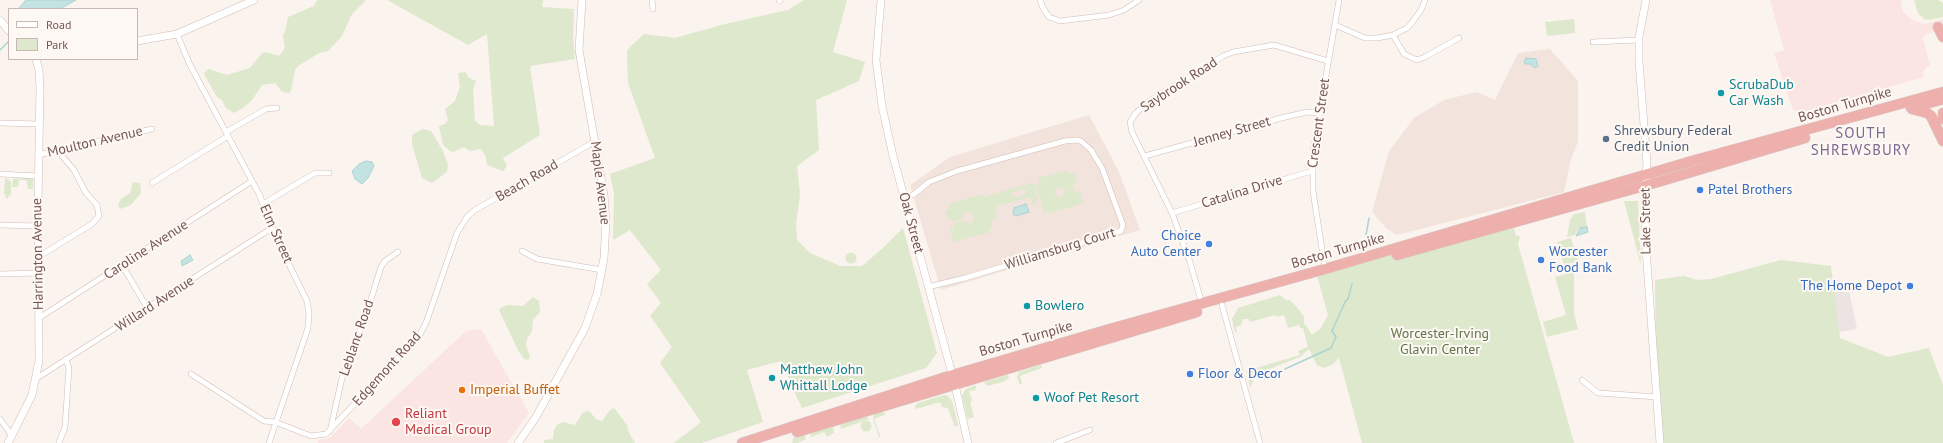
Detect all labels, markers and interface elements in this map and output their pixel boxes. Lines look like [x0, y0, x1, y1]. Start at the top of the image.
legend [8, 8, 138, 60]
text: Road [46, 17, 71, 32]
text: Park [46, 37, 68, 52]
street label: Saybrook Road [1137, 54, 1221, 116]
street label: Crescent Street [1304, 77, 1334, 169]
place label: ScrubaDub Car Wash [1729, 77, 1794, 110]
street label: Boston Turnpike [1796, 84, 1894, 126]
marker: ScrubaDub Car Wash [1716, 88, 1726, 98]
street label: Jenney Street [1192, 113, 1272, 151]
street label: Moulton Avenue [46, 123, 144, 161]
place label: Shrewsbury Federal Credit Union [1614, 123, 1732, 156]
district label: SOUTH SHREWSBURY [1811, 125, 1911, 160]
marker: Shrewsbury Federal Credit Union [1601, 134, 1611, 144]
street label: Maple Avenue [587, 140, 613, 226]
street label: Beach Road [493, 156, 561, 206]
street label: Catalina Drive [1199, 172, 1285, 212]
place label: Patel Brothers [1708, 182, 1792, 198]
marker: Patel Brothers [1695, 185, 1705, 195]
street label: Lake Street [1637, 187, 1655, 255]
street label: Oak Street [895, 191, 927, 255]
street label: Harrington Avenue [29, 198, 47, 310]
street label: Elm Street [256, 202, 296, 266]
street label: Caroline Avenue [101, 217, 191, 283]
street label: Williamsburg Court [1003, 224, 1117, 274]
place label: Choice Auto Center [1131, 228, 1201, 260]
street label: Boston Turnpike [1289, 230, 1387, 272]
marker: Choice Auto Center [1204, 239, 1214, 249]
place label: Worcester Food Bank [1549, 244, 1612, 276]
marker: Worcester Food Bank [1536, 255, 1546, 265]
street label: Willard Avenue [113, 272, 197, 336]
place label: The Home Depot [1801, 278, 1902, 294]
marker: The Home Depot [1905, 281, 1915, 291]
street label: Leblanc Road [336, 298, 378, 378]
place label: Bowlero [1035, 298, 1084, 314]
marker: Bowlero [1022, 301, 1032, 311]
street label: Boston Turnpike [977, 318, 1075, 360]
park label: Worcester-Irving Glavin Center [1391, 326, 1489, 358]
street label: Edgemont Road [349, 328, 425, 410]
place label: Matthew John Whittall Lodge [780, 362, 867, 394]
place label: Floor & Decor [1198, 366, 1282, 382]
marker: Floor & Decor [1185, 369, 1195, 379]
marker: Matthew John Whittall Lodge [767, 373, 777, 383]
place label: Imperial Buffet [470, 382, 560, 398]
marker: Imperial Buffet [457, 385, 467, 395]
place label: Woof Pet Resort [1044, 390, 1139, 406]
marker: Woof Pet Resort [1031, 393, 1041, 403]
place label: Reliant Medical Group [405, 406, 492, 438]
marker: Reliant Medical Group [390, 416, 402, 428]

